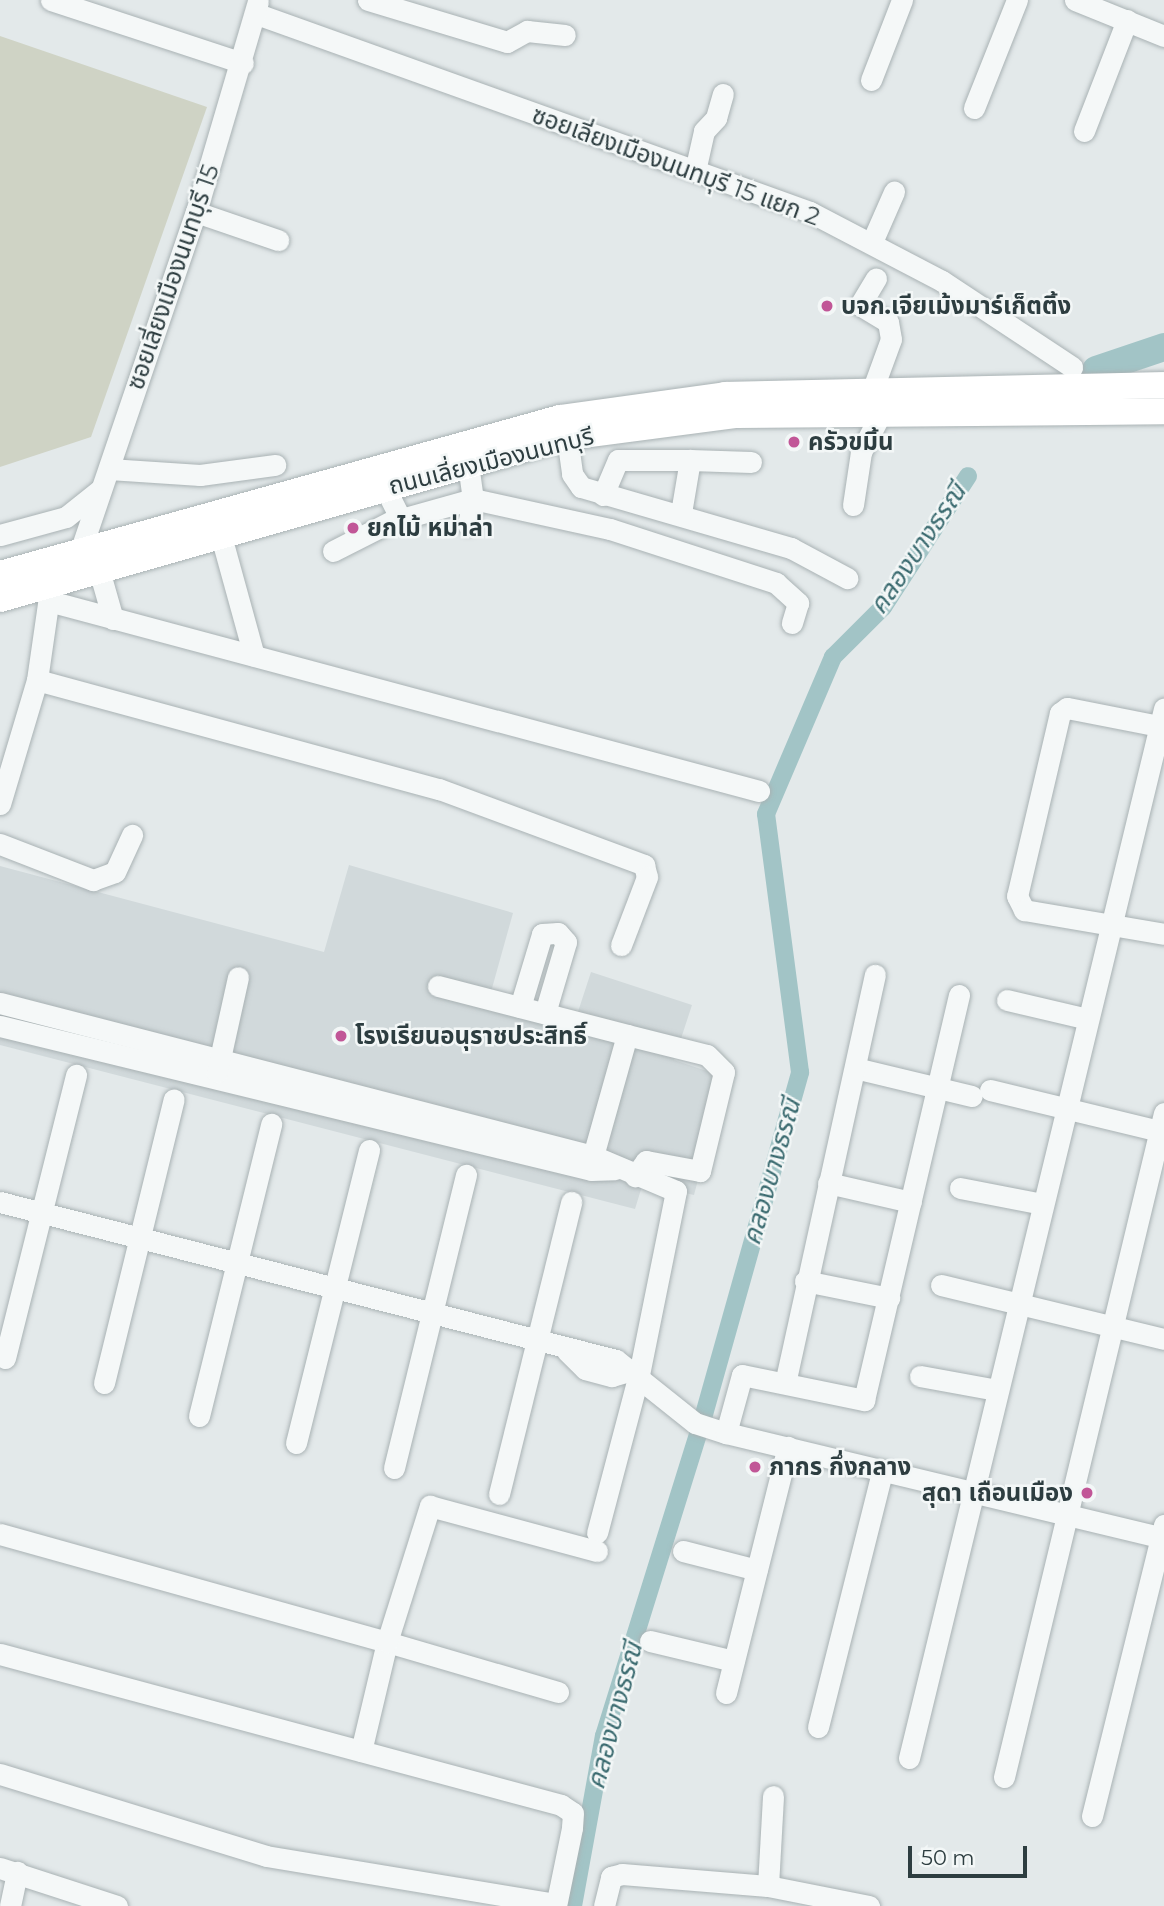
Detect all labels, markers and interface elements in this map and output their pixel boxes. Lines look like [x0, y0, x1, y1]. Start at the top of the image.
street label: ซอยเลี่ยงเมืองนนทบุรี 15 แยก 2 [528, 100, 824, 232]
street label: ซอยเลี่ยงเมืองนนทบุรี 15 [121, 161, 225, 393]
place label: บจก.เจียเม้งมาร์เก็ตติ้ง [841, 292, 1071, 320]
marker: บจก.เจียเม้งมาร์เก็ตติ้ง [819, 298, 835, 314]
street label: ถนนเลี่ยงเมืองนนทบุรี [385, 422, 597, 500]
place label: ครัวขมิ้น [808, 428, 893, 456]
marker: ครัวขมิ้น [786, 434, 802, 450]
water label: คลองบางธรณี [863, 478, 973, 620]
place label: ยกไม้ หม่าล่า [367, 514, 493, 542]
marker: ยกไม้ หม่าล่า [345, 520, 361, 536]
place label: โรงเรียนอนุราชประสิทธิ์ [355, 1022, 587, 1050]
marker: โรงเรียนอนุราชประสิทธิ์ [333, 1028, 349, 1044]
water label: คลองบางธรณี [736, 1095, 808, 1249]
place label: ภากร กึ่งกลาง [769, 1453, 911, 1481]
marker: ภากร กึ่งกลาง [747, 1459, 763, 1475]
place label: สุดา เถือนเมือง [922, 1479, 1073, 1507]
marker: สุดา เถือนเมือง [1079, 1485, 1095, 1501]
water label: คลองบางธรณี [580, 1639, 650, 1793]
scale bar [912, 1832, 1031, 1876]
text: 50 m [921, 1845, 975, 1870]

